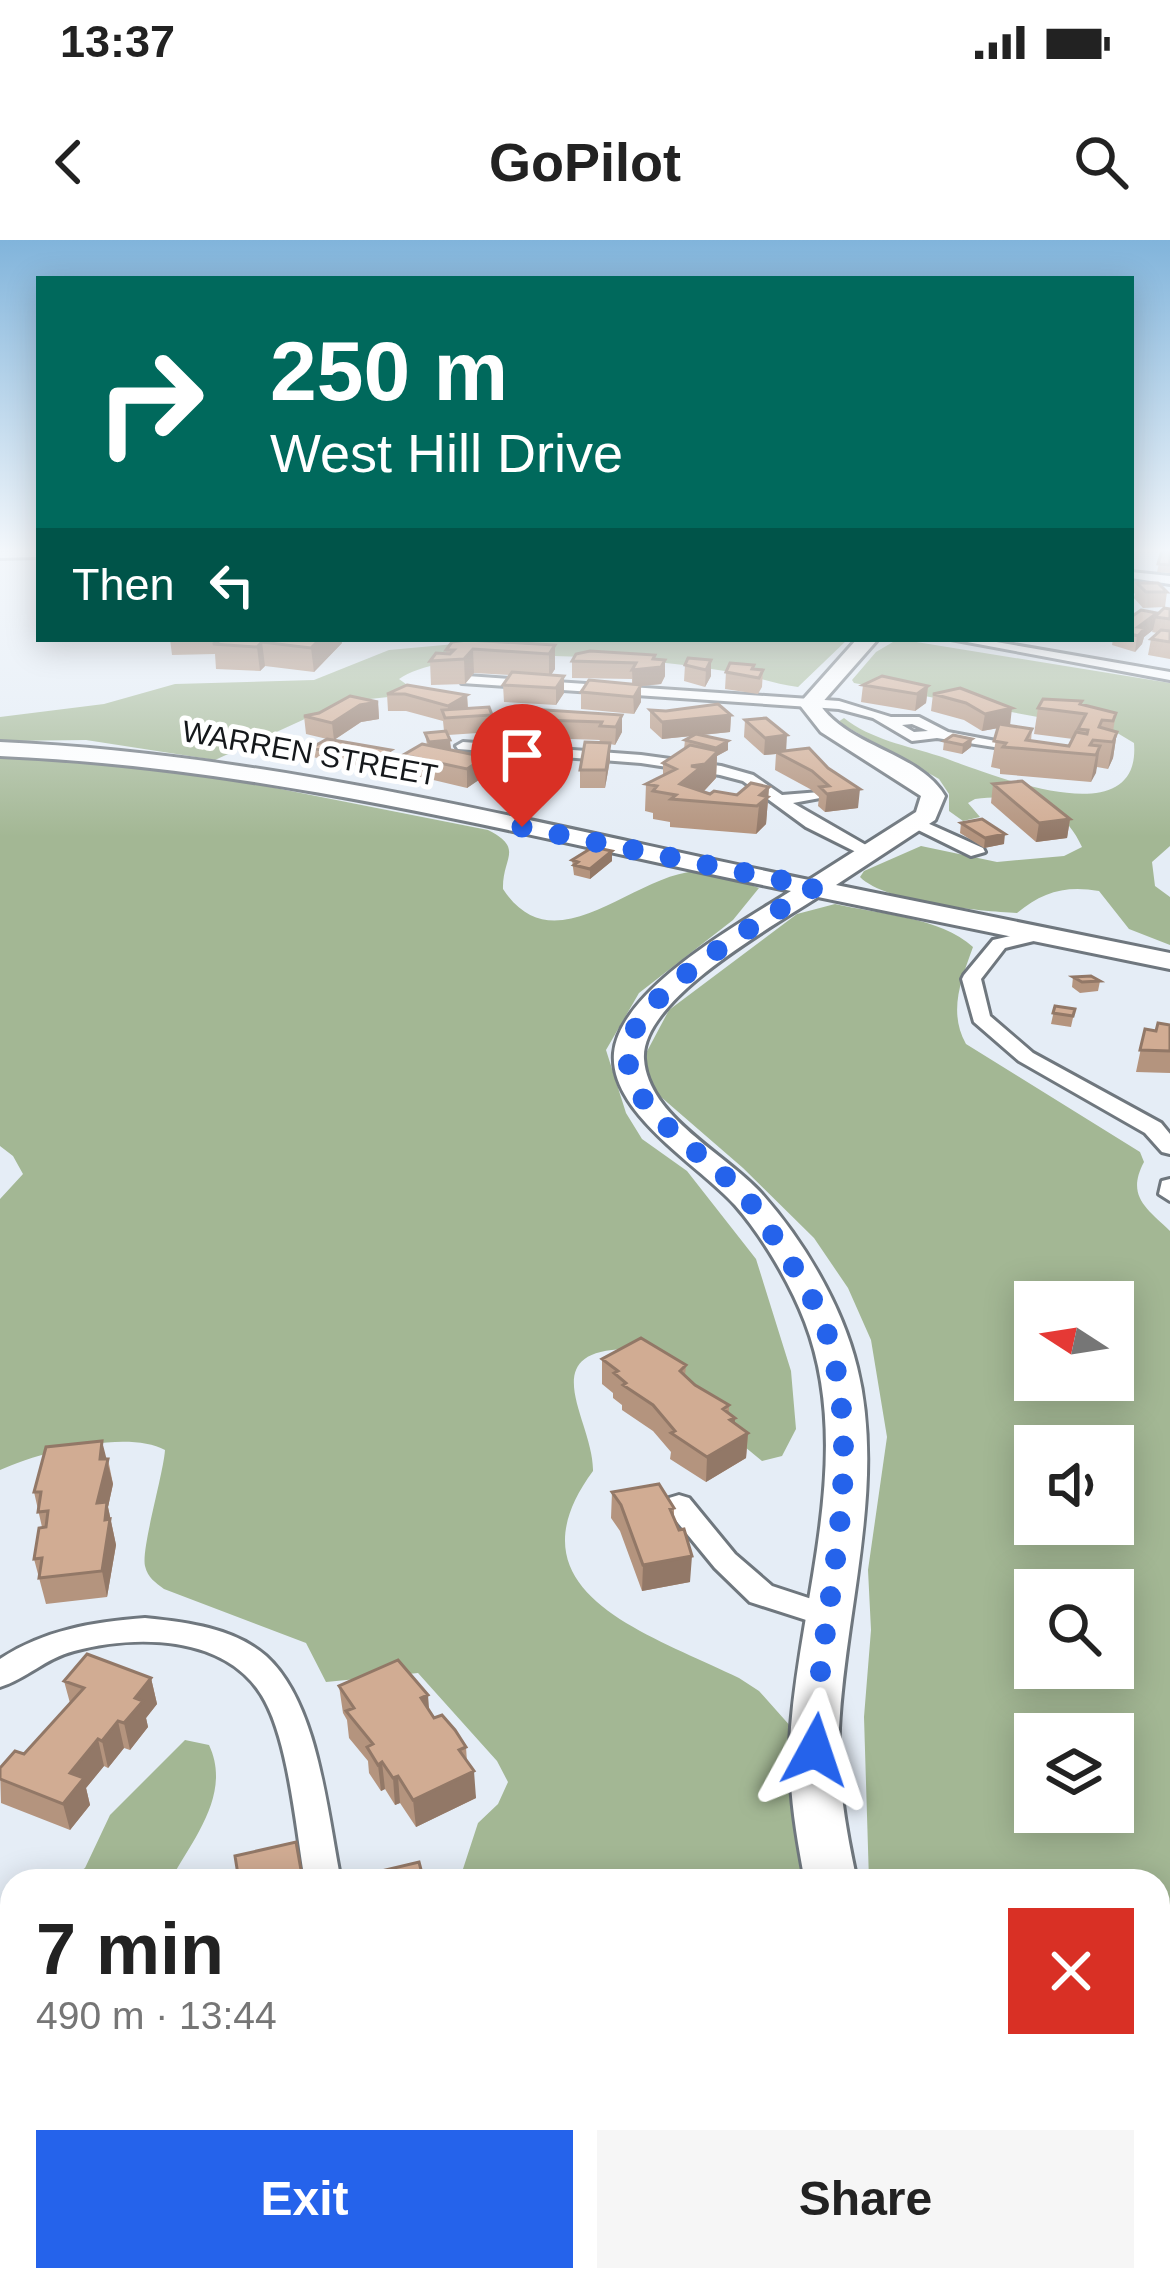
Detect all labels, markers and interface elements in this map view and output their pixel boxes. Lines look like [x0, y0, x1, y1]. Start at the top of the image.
text: 13:37 [60, 16, 175, 67]
icon: back [36, 129, 102, 195]
icon: search [1068, 129, 1134, 195]
text: GoPilot [489, 132, 681, 192]
icon: right [72, 324, 228, 480]
text: 250 m [270, 324, 508, 418]
text: West Hill Drive [270, 423, 623, 483]
icon: left [199, 552, 265, 618]
text: Then [72, 559, 175, 610]
pin [471, 704, 573, 827]
street label: WARREN STREET [180, 714, 440, 792]
icon: arrive [489, 722, 555, 788]
north arrow [1014, 1281, 1134, 1401]
map controls [1014, 1281, 1134, 1833]
button: sound [1014, 1425, 1134, 1545]
button: search [1014, 1569, 1134, 1689]
position arrow [752, 1687, 878, 1813]
button: layers [1014, 1713, 1134, 1833]
button: close [1008, 1908, 1134, 2034]
text: 7 min [36, 1909, 224, 1989]
text: 490 m · 13:44 [36, 1994, 277, 2037]
button: Exit [36, 2130, 573, 2268]
button: Share [597, 2130, 1134, 2268]

